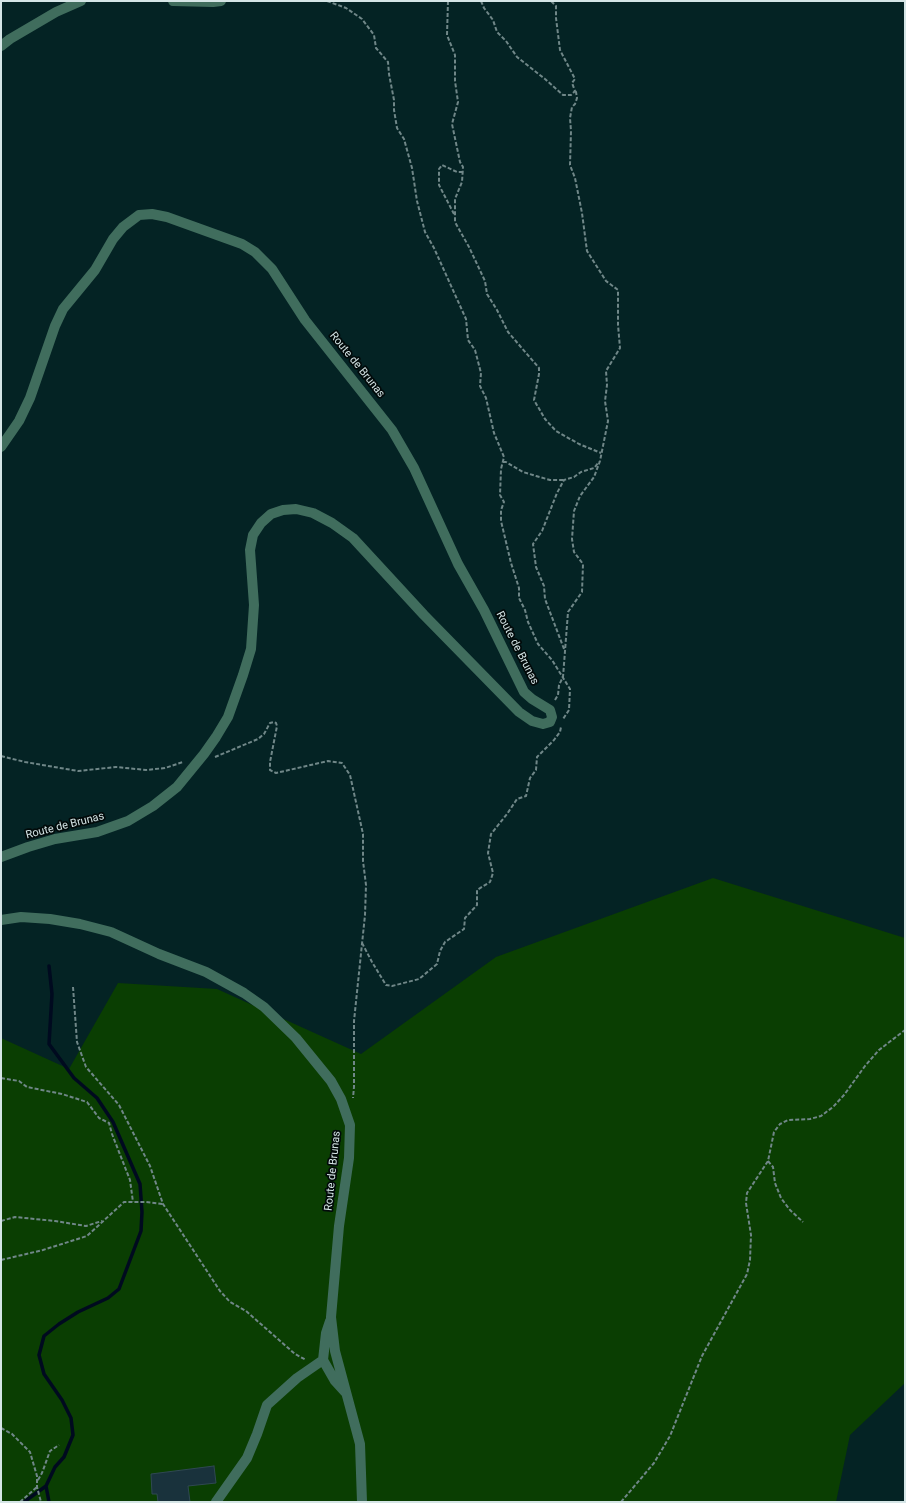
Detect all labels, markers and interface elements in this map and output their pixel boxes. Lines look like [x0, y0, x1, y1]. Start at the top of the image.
street label: Route de Brunas [327, 330, 387, 400]
street label: Route de Brunas [493, 609, 541, 687]
street label: Route de Brunas [24, 810, 106, 842]
street label: Route de Brunas [322, 1130, 344, 1212]

